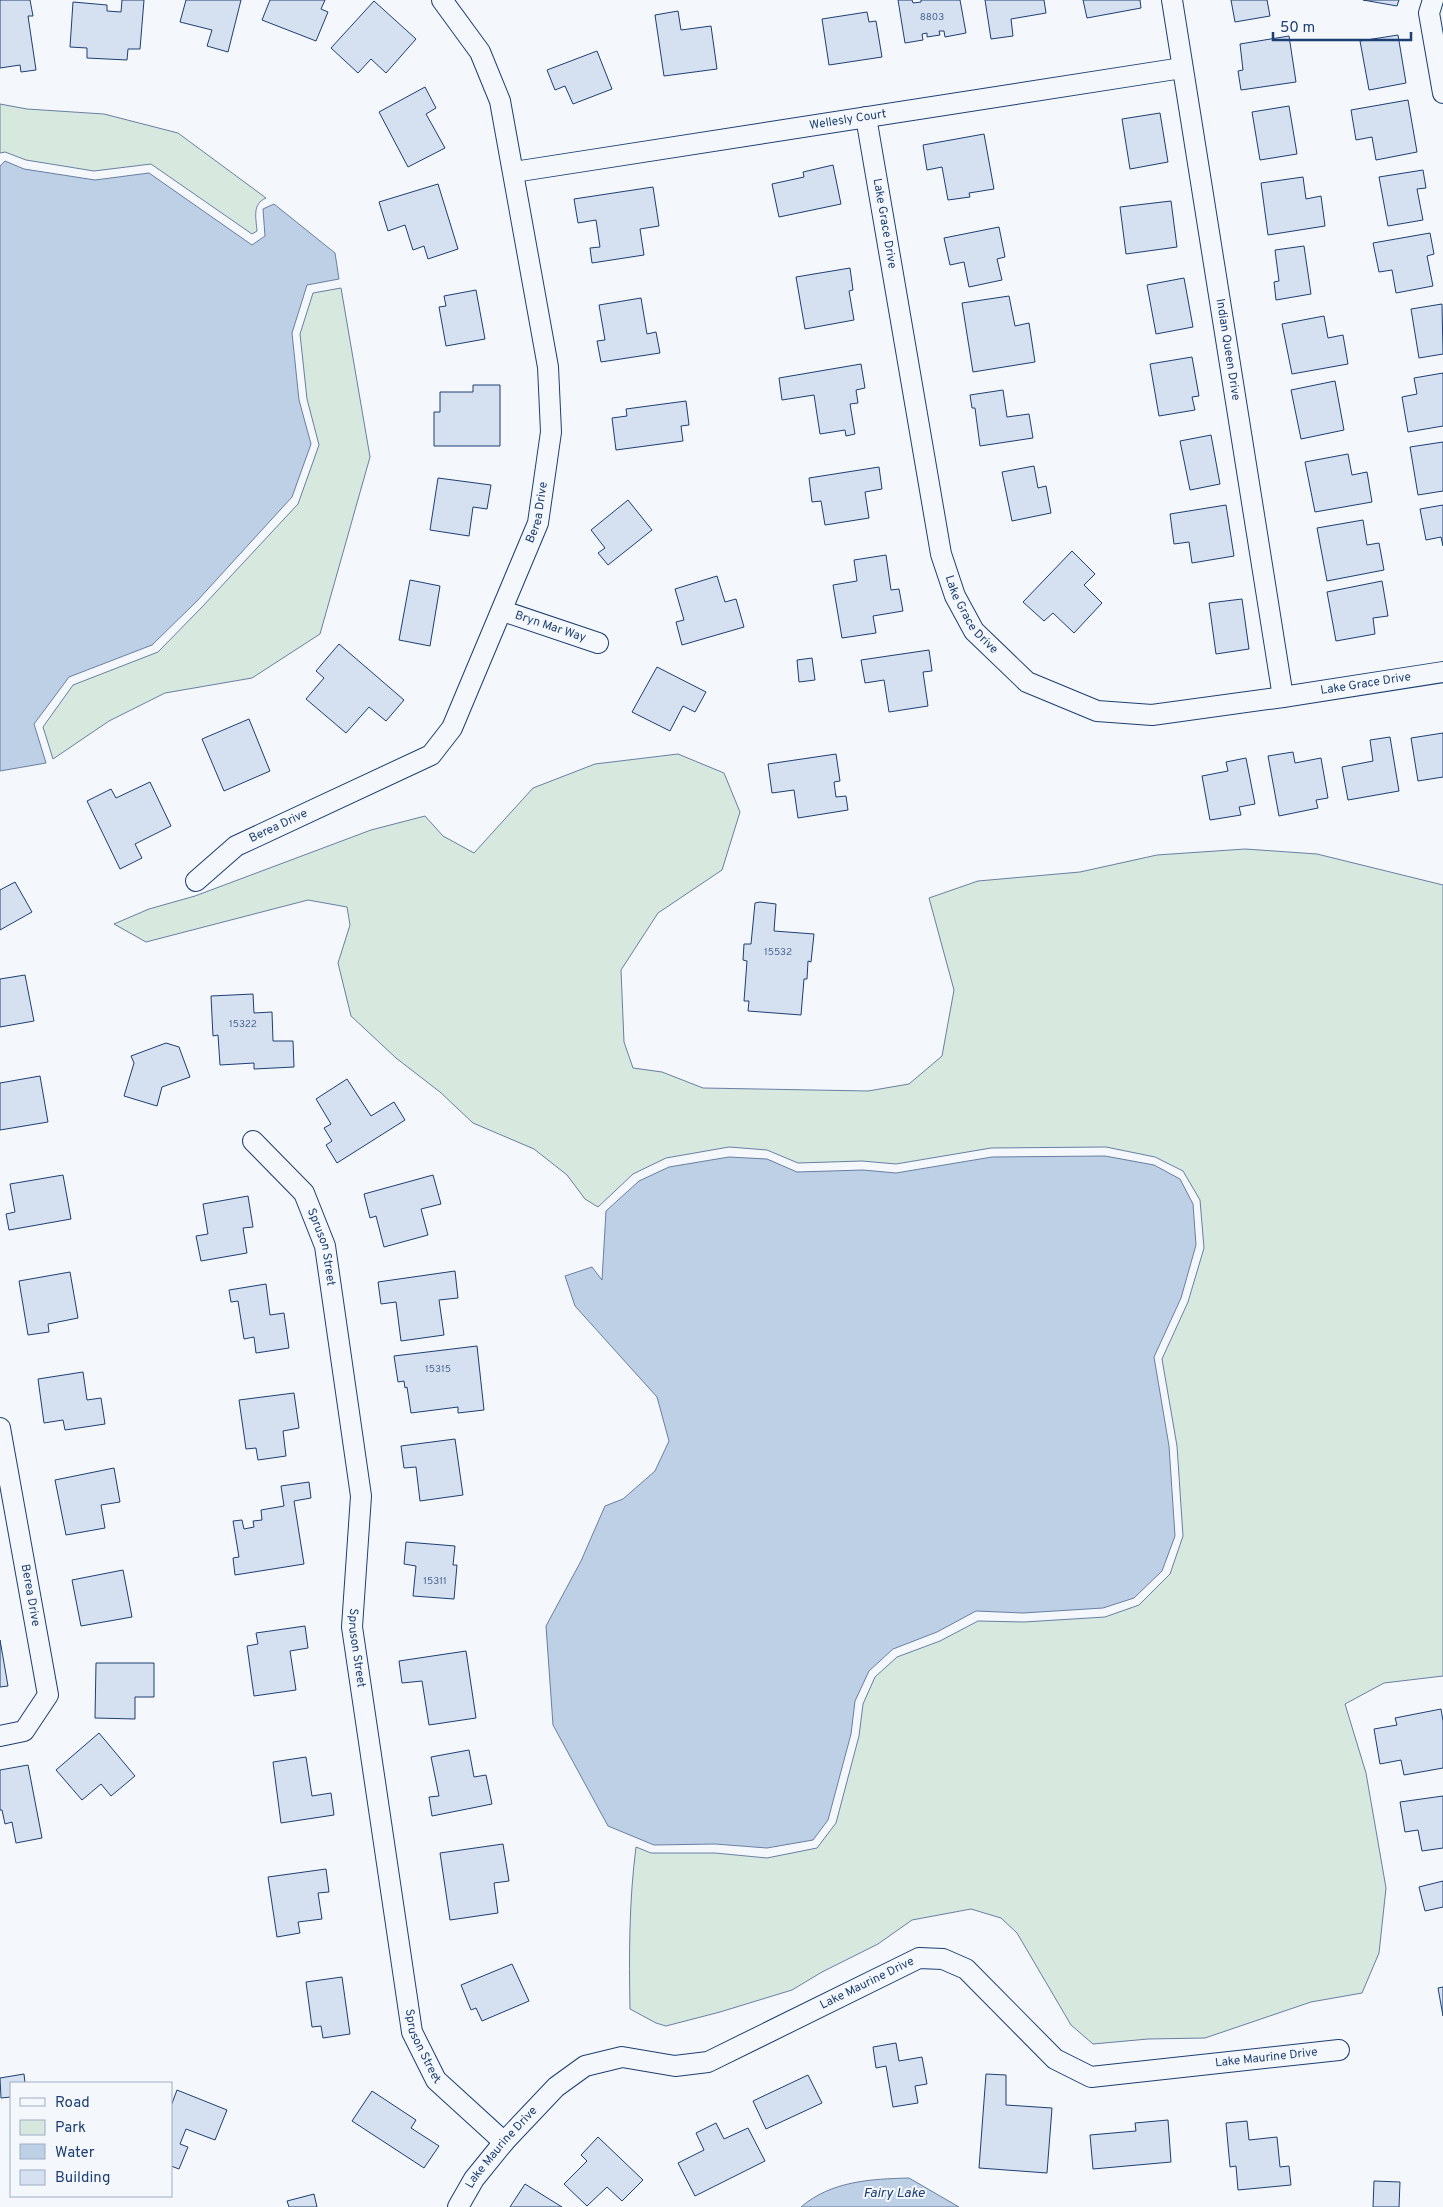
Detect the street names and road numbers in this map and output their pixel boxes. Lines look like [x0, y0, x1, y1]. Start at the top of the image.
street label: Wellesly Court [808, 106, 888, 134]
street label: Lake Grace Drive [869, 177, 900, 270]
street label: Indian Queen Drive [1212, 297, 1244, 402]
street label: Berea Drive [522, 481, 552, 546]
street label: Lake Grace Drive [941, 573, 1001, 658]
street label: Bryn Mar Way [513, 608, 588, 646]
street label: Lake Grace Drive [1319, 669, 1412, 699]
street label: Berea Drive [247, 806, 310, 847]
street label: Spruson Street [303, 1206, 339, 1287]
street label: Berea Drive [17, 1563, 44, 1628]
street label: Spruson Street [344, 1608, 369, 1689]
street label: Lake Maurine Drive [817, 1954, 917, 2013]
street label: Spruson Street [401, 2008, 444, 2088]
street label: Lake Maurine Drive [1214, 2044, 1318, 2071]
street label: Lake Maurine Drive [462, 2103, 541, 2192]

